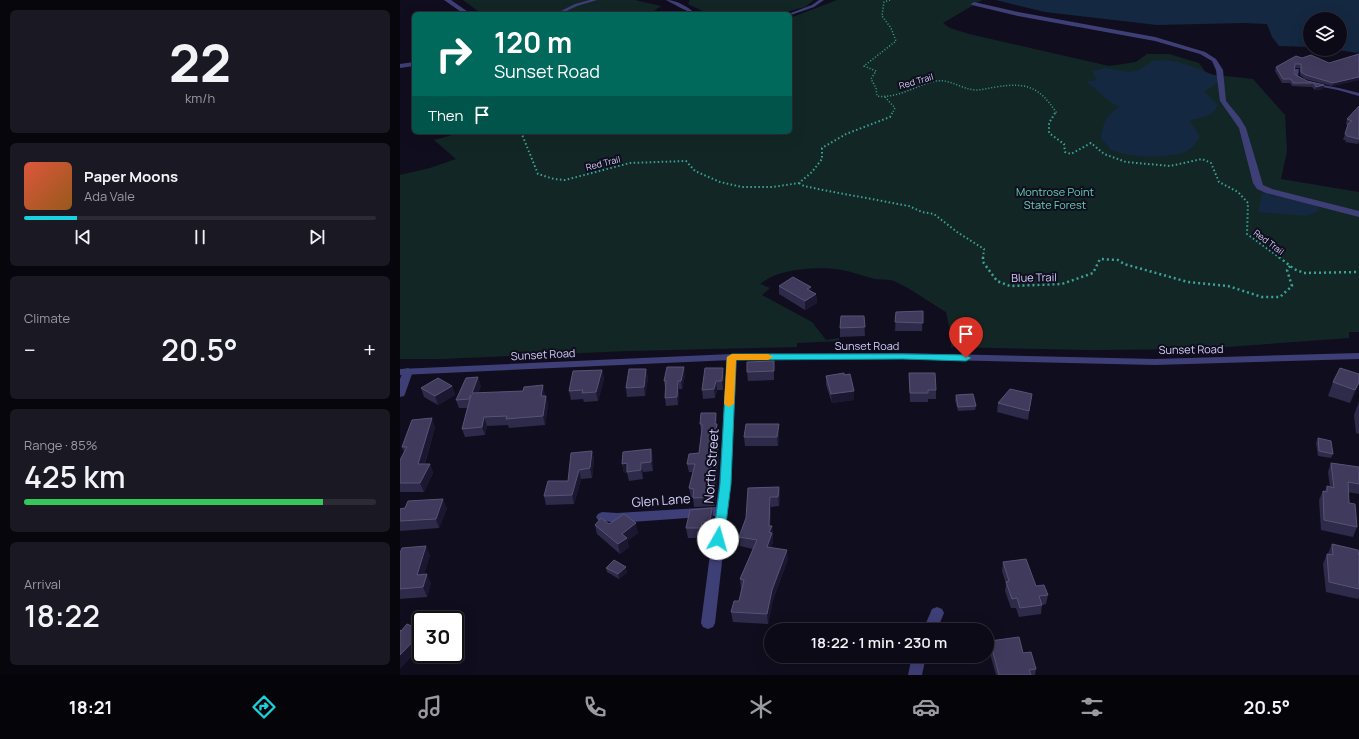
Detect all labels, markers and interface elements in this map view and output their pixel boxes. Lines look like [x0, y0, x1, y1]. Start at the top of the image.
map controls [1303, 12, 1347, 56]
button: layers [1303, 12, 1347, 56]
text: 120 m [494, 23, 572, 61]
text: 22 [169, 27, 231, 98]
icon: right [428, 28, 480, 80]
text: Sunset Road [494, 59, 600, 83]
street label: Red Trail [897, 70, 935, 92]
text: km/h [185, 89, 215, 107]
icon: arrive [471, 104, 493, 126]
text: Then [428, 105, 463, 126]
street label: Red Trail [584, 152, 622, 174]
text: Paper Moons [84, 166, 178, 187]
park label: Montrose Point State Forest [1016, 184, 1094, 212]
text: Ada Vale [84, 187, 135, 205]
icon: previous [72, 226, 94, 248]
icon: pause [189, 226, 211, 248]
icon: next [306, 226, 328, 248]
street label: Red Trail [1251, 226, 1287, 258]
street label: Blue Trail [1011, 269, 1057, 285]
text: Climate [24, 309, 70, 327]
pin [949, 317, 983, 358]
icon: arrive [955, 323, 977, 345]
text: 20.5° [161, 329, 238, 370]
text: − [24, 335, 36, 365]
text: + [363, 335, 376, 365]
street label: Sunset Road [835, 338, 899, 353]
street label: Sunset Road [1159, 341, 1223, 357]
street label: Sunset Road [510, 345, 576, 363]
street label: North Street [699, 428, 723, 504]
text: Range · 85% [24, 436, 97, 454]
text: 425 km [24, 456, 125, 497]
street label: Glen Lane [631, 489, 691, 511]
position arrow [697, 518, 739, 560]
text: Arrival [24, 575, 61, 593]
text: 18:22 [24, 595, 100, 636]
speed limit sign: 30 [412, 611, 464, 663]
text: 18:22 · 1 min · 230 m [811, 632, 947, 653]
icon: directions [250, 693, 278, 721]
icon: music [416, 693, 444, 721]
icon: phone [581, 693, 609, 721]
icon: climate [747, 693, 775, 721]
icon: car [912, 693, 940, 721]
icon: filters [1078, 693, 1106, 721]
text: 18:21 [69, 695, 112, 719]
text: 20.5° [1244, 695, 1290, 719]

